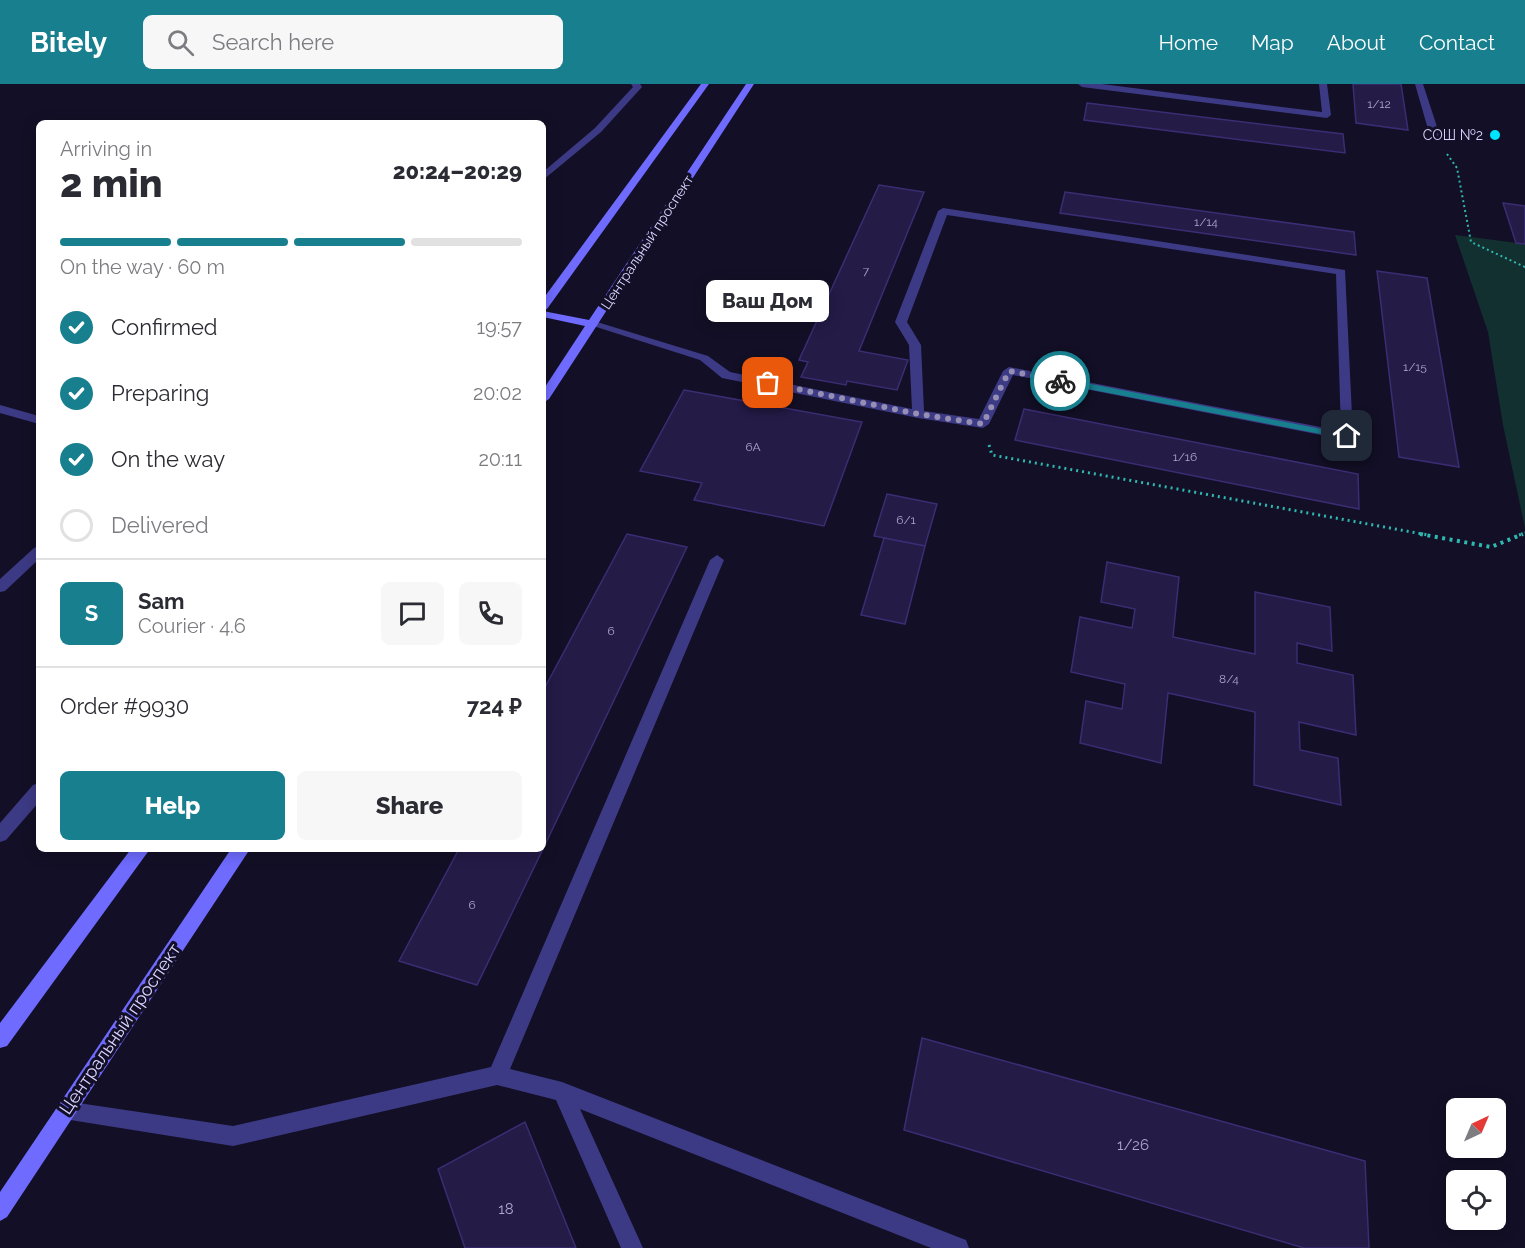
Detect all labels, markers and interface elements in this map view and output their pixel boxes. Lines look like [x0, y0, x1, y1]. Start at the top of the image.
search box [143, 15, 563, 69]
text: Bitely [30, 26, 107, 59]
icon: search [164, 26, 197, 59]
text: Search here [212, 29, 334, 55]
text: Home [1159, 30, 1218, 55]
text: Map [1251, 30, 1294, 55]
text: About [1327, 30, 1386, 55]
text: Contact [1419, 30, 1495, 55]
house number: 1/12 [1367, 97, 1391, 111]
place label: СОШ №2 [1423, 127, 1483, 143]
marker: СОШ №2 [1488, 128, 1502, 142]
text: Arriving in [60, 137, 152, 161]
text: 20:24–20:29 [393, 158, 522, 184]
text: 2 min [60, 160, 163, 206]
street label: Центральный проспект [598, 172, 697, 312]
house number: 1/14 [1194, 215, 1218, 229]
text: On the way · 60 m [60, 255, 225, 279]
house number: 7 [863, 264, 870, 278]
callout: Ваш Дом [706, 281, 830, 323]
text: Ваш Дом [722, 289, 813, 313]
icon: check [60, 311, 93, 344]
text: Confirmed [111, 314, 218, 340]
text: 19:57 [476, 315, 522, 339]
courier [1030, 351, 1090, 411]
pin [742, 357, 793, 408]
house number: 1/15 [1403, 360, 1427, 374]
icon: bike [1044, 365, 1077, 398]
icon: bag [751, 366, 784, 399]
icon: check [60, 377, 93, 410]
text: Preparing [111, 380, 209, 406]
text: 20:02 [473, 381, 522, 405]
pin [1321, 410, 1372, 461]
icon: home [1330, 419, 1363, 452]
house number: 6А [745, 440, 761, 454]
icon: check [60, 443, 93, 476]
text: On the way [111, 446, 225, 472]
text: 20:11 [478, 447, 522, 471]
house number: 1/16 [1173, 450, 1197, 464]
text: Delivered [111, 512, 209, 538]
house number: 6/1 [896, 513, 916, 527]
button: chat [381, 582, 444, 645]
button: phone [459, 582, 522, 645]
text: Sam [138, 588, 185, 614]
text: S [85, 600, 98, 626]
text: Courier · 4.6 [138, 614, 246, 638]
house number: 6 [607, 624, 615, 638]
house number: 8/4 [1219, 672, 1239, 686]
text: Order #9930 [60, 693, 189, 719]
text: 724 ₽ [467, 693, 522, 719]
button: Help [60, 771, 285, 840]
button: Share [297, 771, 522, 840]
house number: 6 [468, 898, 476, 912]
street label: Центральный проспект [55, 939, 185, 1118]
north arrow [1446, 1098, 1506, 1158]
map controls [1446, 1098, 1506, 1230]
house number: 1/26 [1117, 1136, 1149, 1154]
button: locate [1446, 1170, 1506, 1230]
house number: 18 [498, 1200, 514, 1218]

